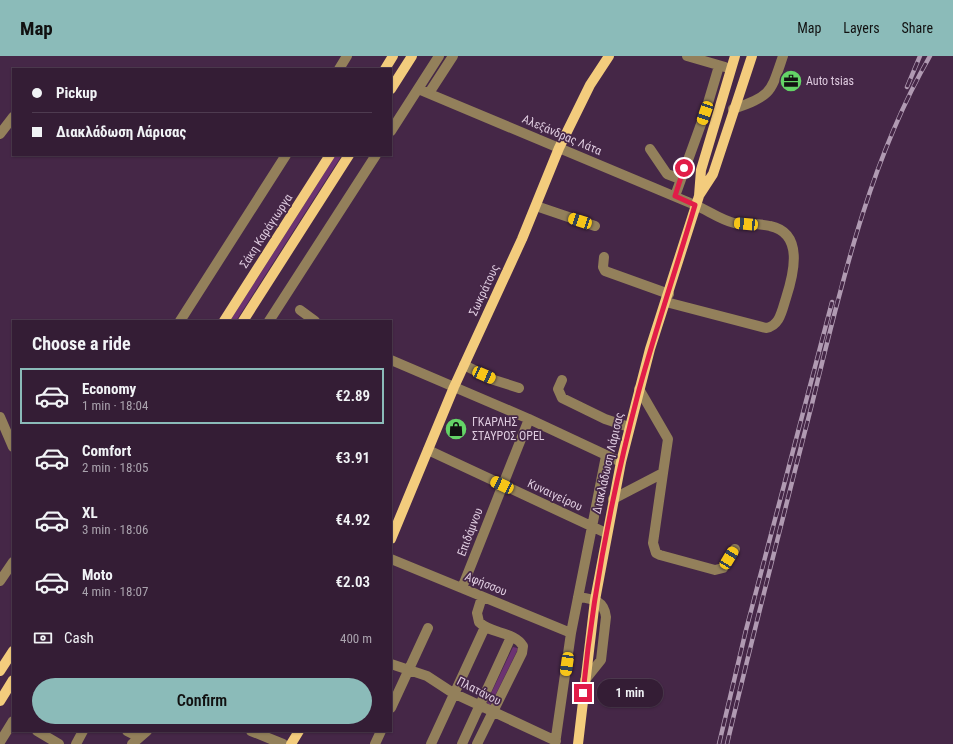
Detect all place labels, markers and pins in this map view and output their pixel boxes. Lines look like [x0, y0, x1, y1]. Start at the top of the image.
office icon: Auto tsias [778, 68, 804, 94]
place label: Auto tsias [806, 74, 854, 88]
place label: ΓΚΑΡΛΗΣ ΣΤΑΥΡΟΣ OPEL [472, 415, 545, 443]
shop icon: ΓΚΑΡΛΗΣ ΣΤΑΥΡΟΣ OPEL [443, 416, 469, 442]

